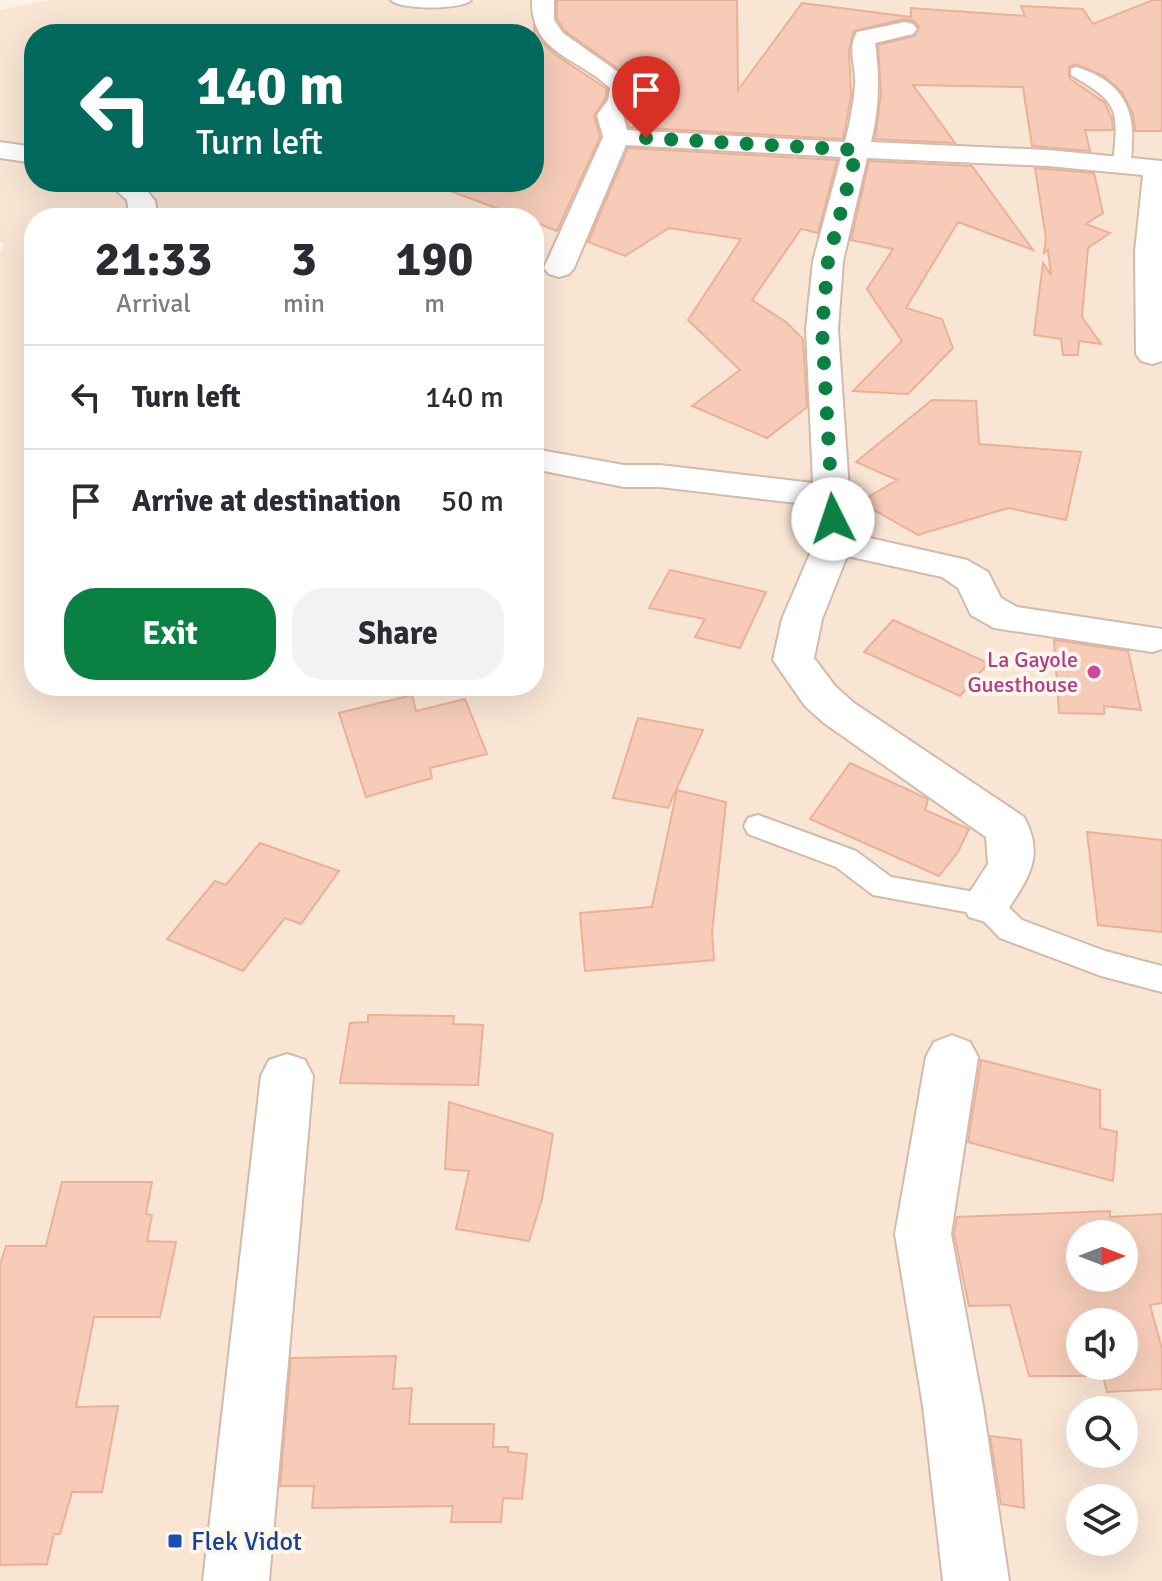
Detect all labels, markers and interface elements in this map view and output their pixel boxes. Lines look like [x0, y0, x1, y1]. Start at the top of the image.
text: 140 m [196, 51, 344, 120]
icon: left [64, 56, 168, 160]
pin [612, 56, 680, 138]
icon: arrive [624, 68, 668, 112]
text: Turn left [196, 120, 323, 165]
text: 21:33 [95, 230, 212, 289]
text: 3 [291, 230, 317, 289]
text: 190 [396, 230, 473, 289]
text: Arrival [116, 288, 191, 320]
text: min [283, 288, 325, 320]
text: m [424, 288, 445, 320]
icon: left [64, 375, 108, 419]
text: Turn left [132, 379, 241, 416]
text: 140 m [425, 379, 504, 416]
position arrow [791, 477, 875, 561]
icon: arrive [64, 479, 108, 523]
text: Arrive at destination [132, 483, 401, 520]
text: 50 m [441, 483, 504, 520]
button: Exit [64, 588, 276, 680]
button: Share [292, 588, 504, 680]
place label: La Gayole Guesthouse [967, 646, 1078, 698]
marker: La Gayole Guesthouse [1085, 663, 1103, 681]
north arrow [1066, 1220, 1138, 1292]
map controls [1066, 1220, 1138, 1556]
button: sound [1066, 1308, 1138, 1380]
button: search [1066, 1396, 1138, 1468]
button: layers [1066, 1484, 1138, 1556]
place label: Flek Vidot [191, 1526, 302, 1558]
marker: Flek Vidot [166, 1532, 184, 1550]

